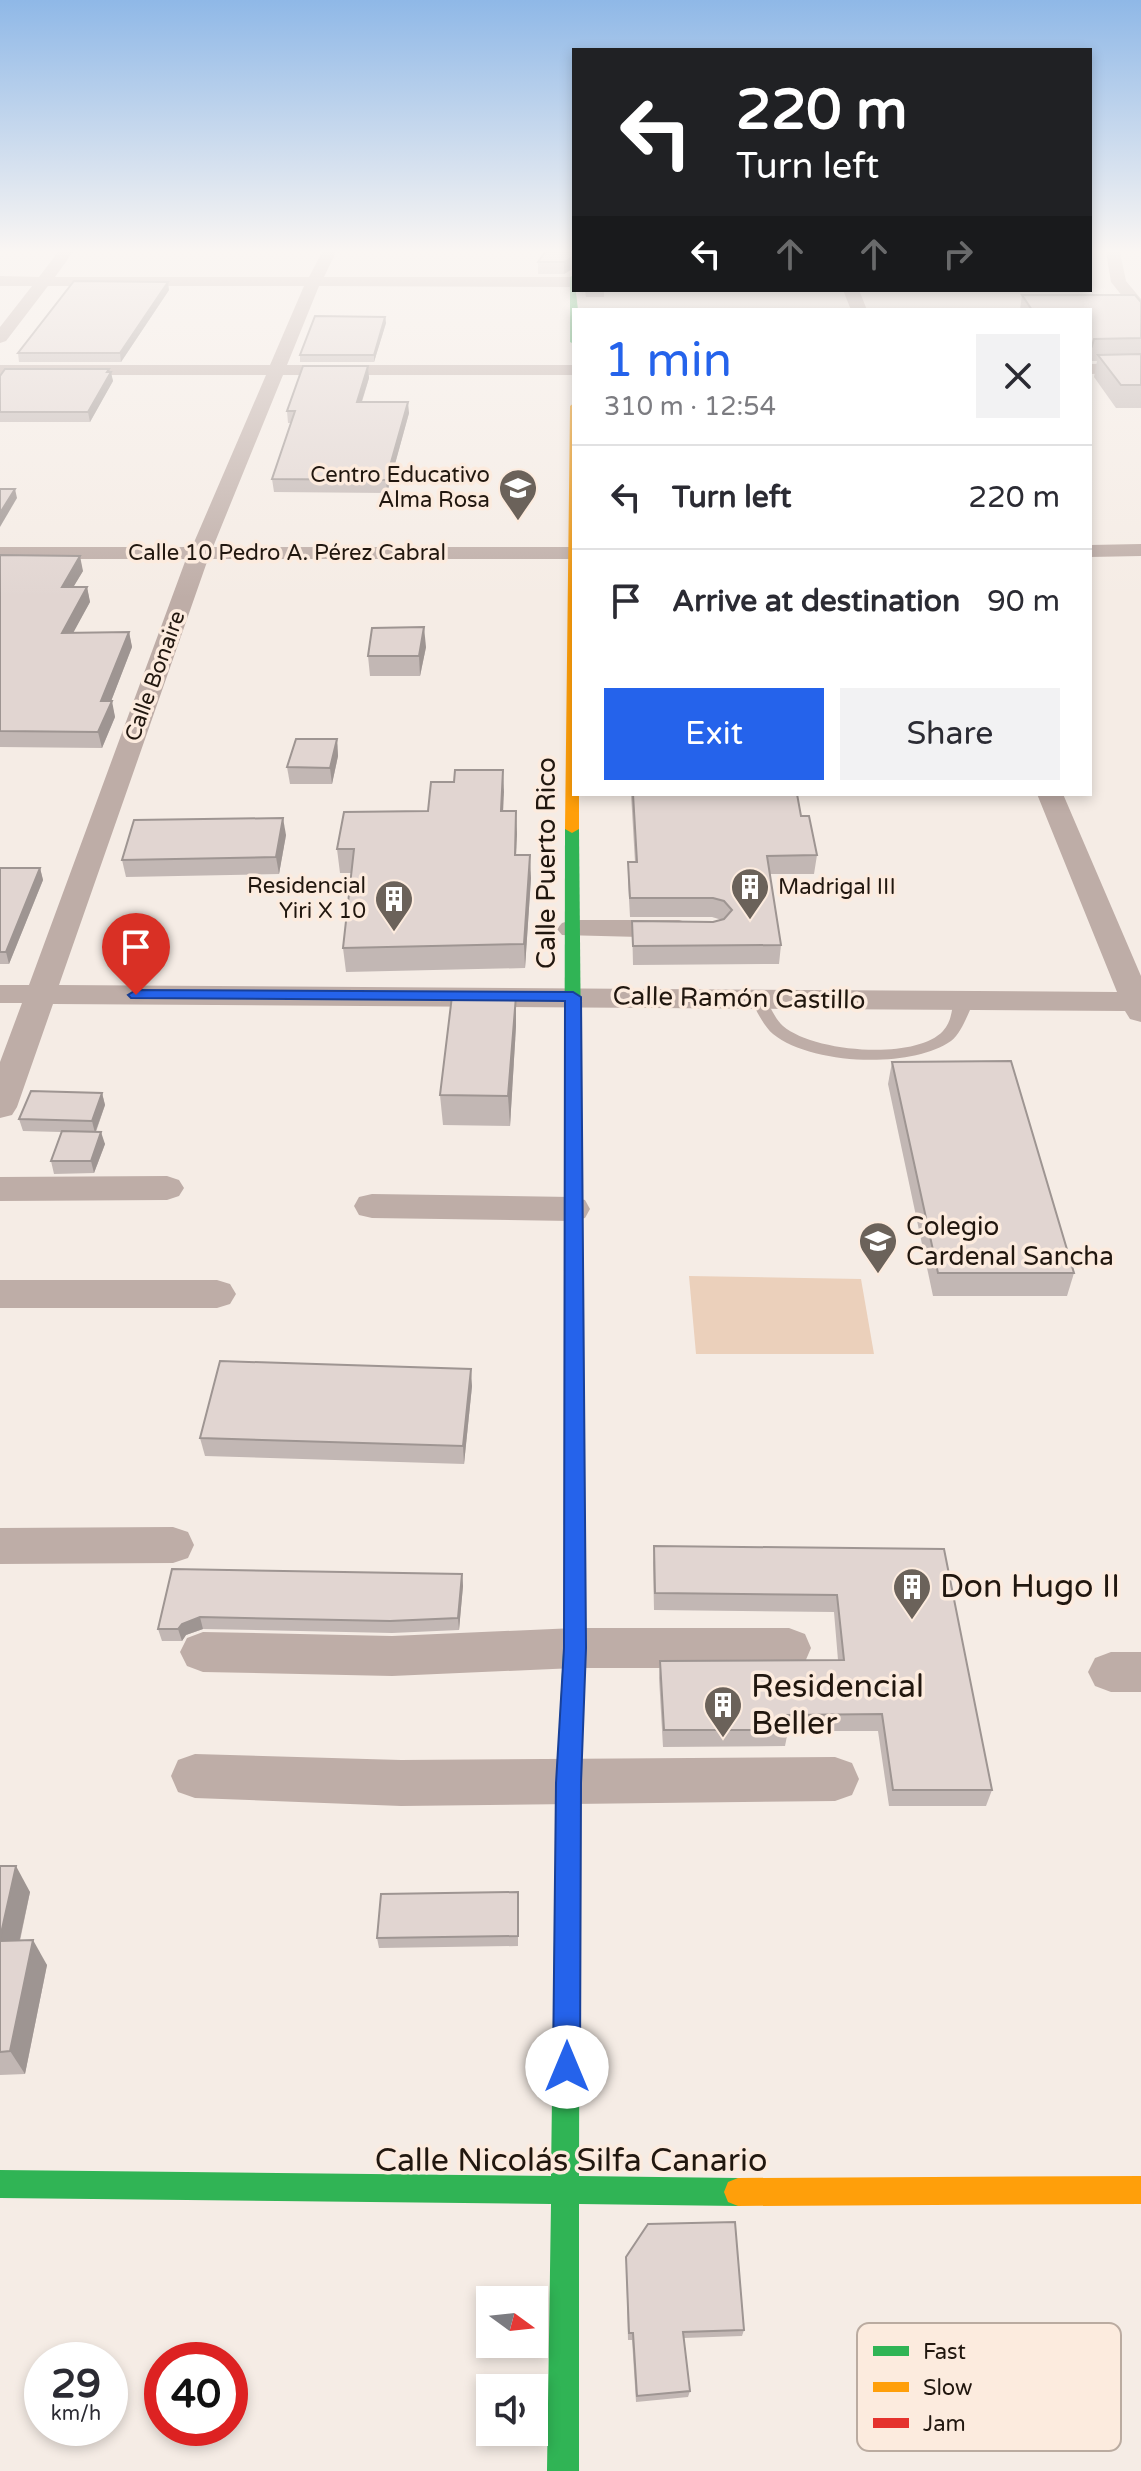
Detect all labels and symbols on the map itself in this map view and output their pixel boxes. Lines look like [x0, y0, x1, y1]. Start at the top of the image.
place label: Centro Educativo Alma Rosa [310, 462, 490, 513]
school or university icon: Centro Educativo Alma Rosa [497, 467, 539, 522]
street label: Calle 10 Pedro A. Pérez Cabral [128, 540, 446, 566]
street label: Calle Bonaire [119, 607, 191, 745]
street label: Calle Puerto Rico [531, 757, 562, 969]
building icon: Madrigal III [729, 866, 771, 921]
place label: Residencial Yiri X 10 [247, 873, 366, 924]
place label: Madrigal III [778, 874, 896, 900]
building icon: Residencial Yiri X 10 [373, 878, 415, 933]
pin [102, 913, 170, 995]
street label: Calle Ramón Castillo [612, 980, 866, 1016]
place label: Colegio Cardenal Sancha [906, 1211, 1114, 1272]
school or university icon: Colegio Cardenal Sancha [857, 1220, 899, 1275]
building icon: Don Hugo II [891, 1566, 933, 1621]
place label: Don Hugo II [940, 1568, 1120, 1606]
place label: Residencial Beller [751, 1668, 924, 1743]
building icon: Residencial Beller [702, 1684, 744, 1739]
position arrow [525, 2025, 609, 2109]
street label: Calle Nicolás Silfa Canario [375, 2142, 767, 2180]
north arrow [476, 2286, 548, 2358]
legend [857, 2323, 1121, 2451]
text: Fast [923, 2339, 966, 2365]
speed limit sign: 40 [144, 2342, 248, 2446]
text: Slow [923, 2375, 973, 2401]
text: Jam [923, 2411, 966, 2437]

